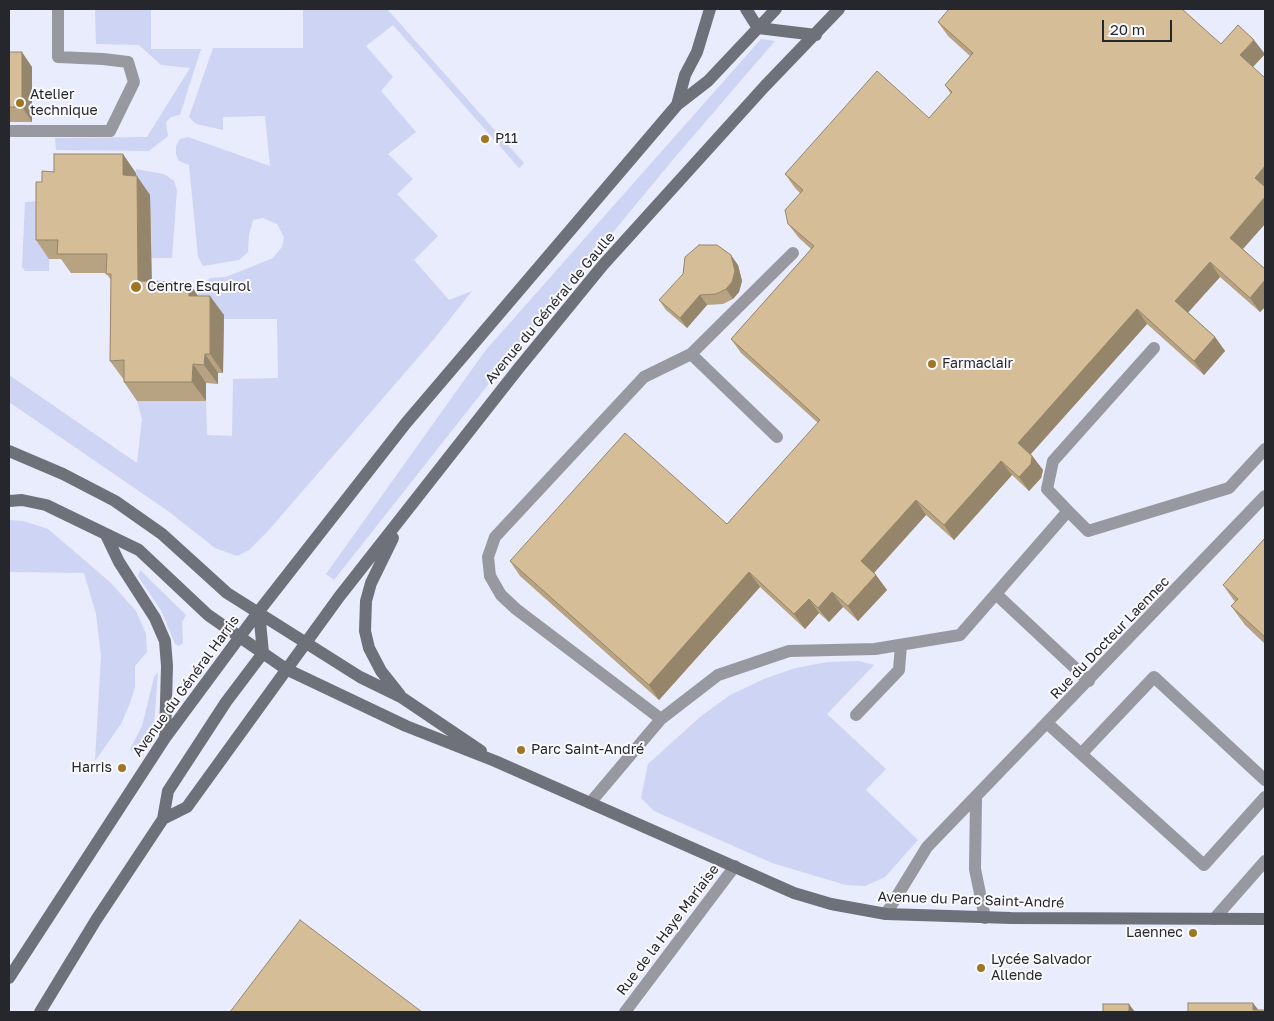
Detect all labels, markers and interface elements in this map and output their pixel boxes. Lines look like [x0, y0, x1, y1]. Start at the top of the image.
scale bar [1104, 10, 1174, 42]
text: 20 m [1110, 20, 1145, 38]
place label: Atelier technique [30, 87, 98, 120]
marker: Atelier technique [14, 97, 26, 109]
place label: P11 [495, 131, 518, 147]
marker: P11 [479, 133, 491, 145]
street label: Avenue du Général de Gaulle [482, 229, 618, 387]
place label: Centre Esquirol [147, 279, 251, 295]
marker: Centre Esquirol [129, 280, 143, 294]
place label: Farmaclair [942, 356, 1013, 372]
marker: Farmaclair [926, 358, 938, 370]
street label: Rue du Docteur Laennec [1047, 573, 1173, 703]
street label: Avenue du Général Harris [129, 612, 243, 760]
place label: Parc Saint-André [531, 742, 644, 758]
marker: Parc Saint-André [515, 744, 527, 756]
place label: Harris [71, 760, 112, 776]
marker: Harris [116, 762, 128, 774]
street label: Rue de la Haye Mariaise [613, 861, 723, 999]
street label: Avenue du Parc Saint-André [877, 888, 1065, 912]
place label: Laennec [1126, 925, 1183, 941]
marker: Laennec [1187, 927, 1199, 939]
place label: Lycée Salvador Allende [991, 952, 1092, 984]
marker: Lycée Salvador Allende [975, 962, 987, 974]

